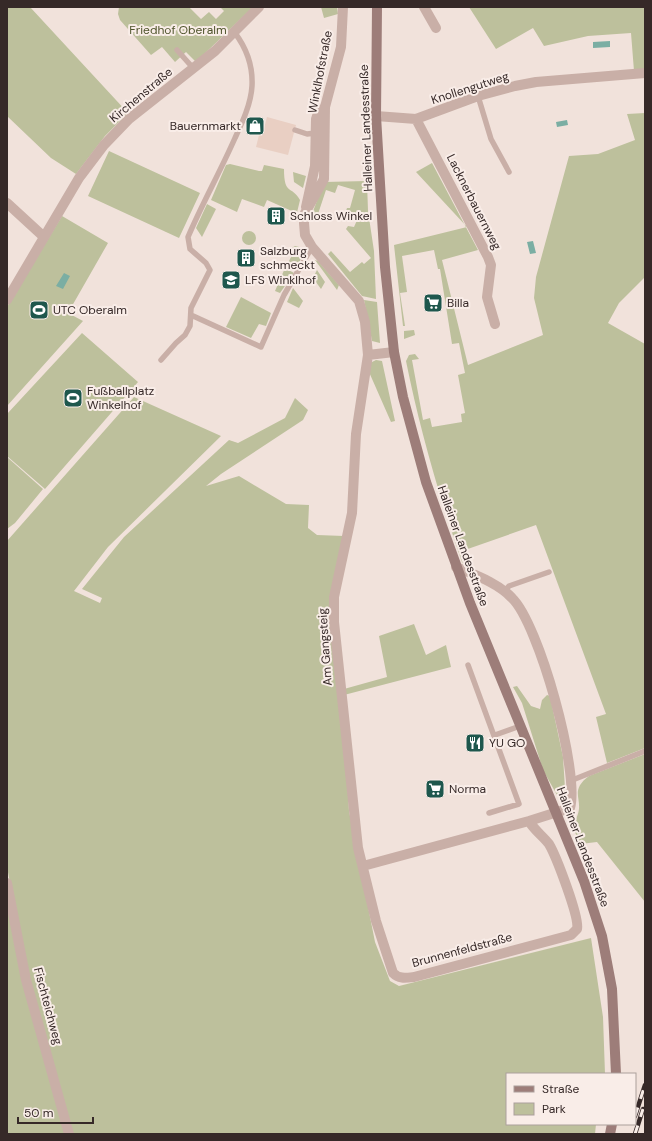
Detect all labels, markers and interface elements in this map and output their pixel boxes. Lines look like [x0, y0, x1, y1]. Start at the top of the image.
park label: Friedhof Oberalm [129, 22, 227, 38]
street label: Winklhofstraße [304, 29, 336, 115]
street label: Kirchenstraße [106, 64, 176, 126]
street label: Halleiner Landesstraße [356, 64, 376, 192]
street label: Knollengutweg [429, 68, 511, 108]
shop icon: Bauernmarkt [244, 115, 266, 137]
place label: Bauernmarkt [170, 118, 241, 134]
street label: Lacknerbauernweg [443, 151, 505, 253]
building icon: Schloss Winkel [265, 205, 287, 227]
place label: Schloss Winkel [290, 208, 372, 224]
place label: Salzburg schmeckt [260, 243, 315, 273]
building icon: Salzburg schmeckt [235, 247, 257, 269]
school or university icon: LFS Winklhof [220, 269, 242, 291]
place label: LFS Winklhof [245, 272, 316, 288]
supermarket icon: Billa [422, 292, 444, 314]
place label: Billa [447, 295, 469, 311]
sports icon: UTC Oberalm [28, 299, 50, 321]
place label: UTC Oberalm [53, 302, 127, 318]
place label: Fußballplatz Winkelhof [87, 383, 154, 413]
sports icon: Fußballplatz Winkelhof [62, 387, 84, 409]
street label: Halleiner Landesstraße [434, 483, 492, 609]
street label: Am Gangsteig [314, 607, 336, 686]
restaurant icon: YU GO [464, 732, 486, 754]
place label: YU GO [489, 735, 525, 751]
supermarket icon: Norma [424, 778, 446, 800]
place label: Norma [449, 781, 486, 797]
street label: Halleiner Landesstraße [553, 785, 613, 909]
street label: Brunnenfeldstraße [410, 929, 514, 971]
street label: Fischteichweg [30, 966, 66, 1047]
legend [506, 1073, 636, 1125]
text: Straße [542, 1081, 579, 1097]
scale bar [18, 1099, 93, 1125]
text: Park [542, 1101, 566, 1117]
text: 50 m [24, 1105, 53, 1121]

